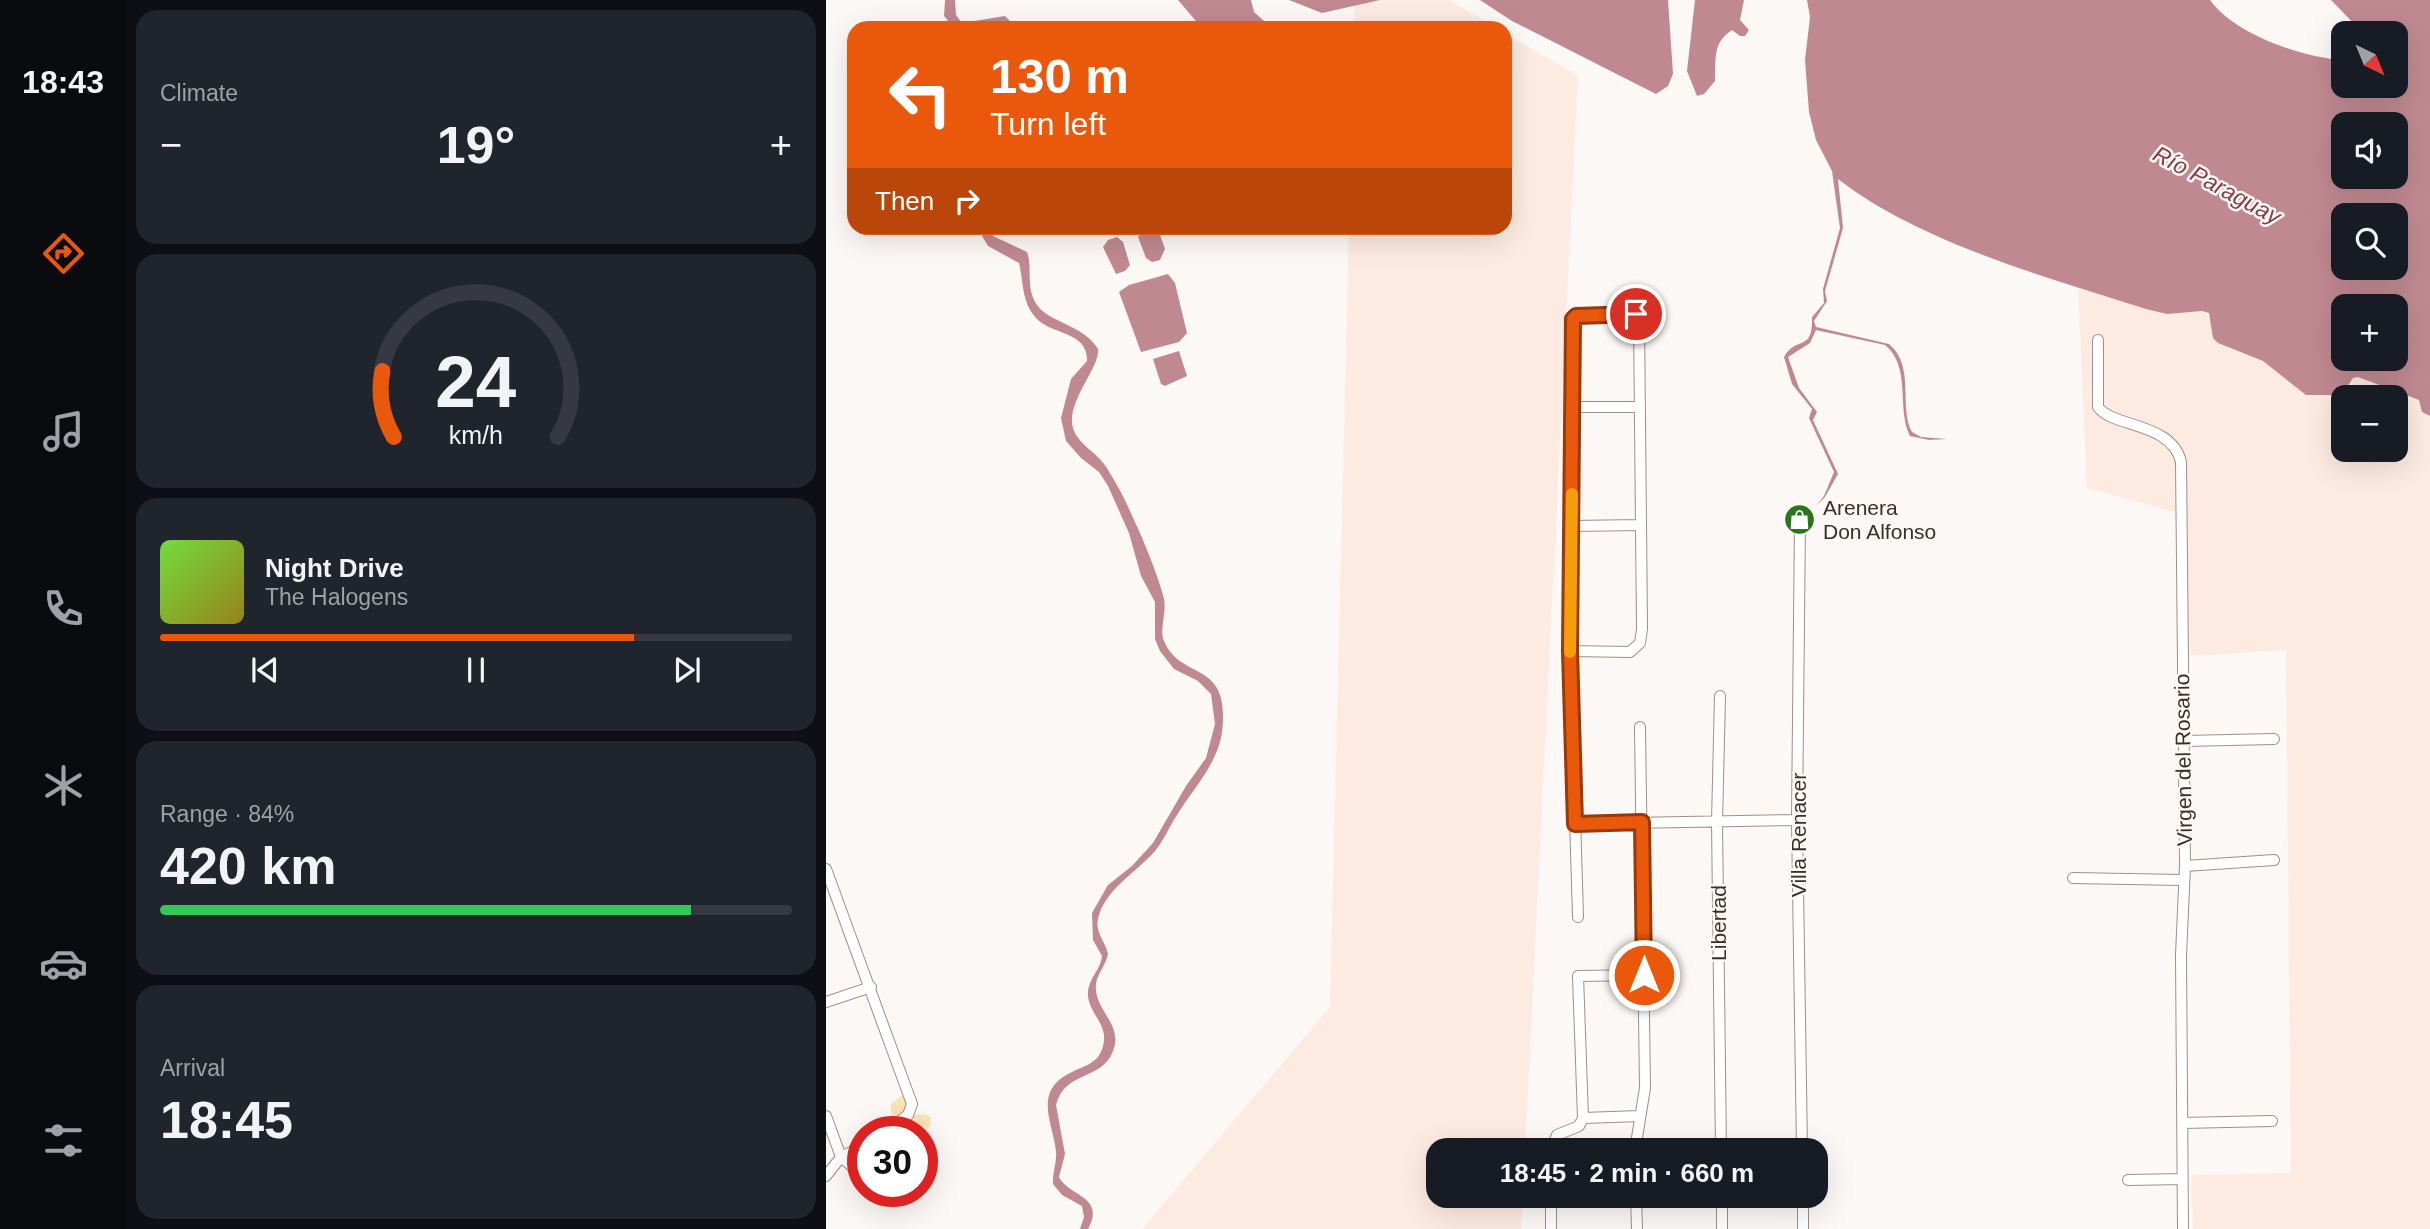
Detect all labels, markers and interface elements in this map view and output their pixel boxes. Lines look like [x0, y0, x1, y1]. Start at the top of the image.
north arrow [2331, 21, 2408, 98]
map controls [2331, 21, 2408, 462]
icon: left [875, 49, 966, 140]
text: 130 m [990, 49, 1129, 103]
text: 18:43 [22, 64, 104, 100]
text: Climate [160, 80, 238, 106]
text: Turn left [990, 106, 1106, 142]
button: sound [2331, 112, 2408, 189]
text: 19° [437, 116, 515, 174]
text: − [160, 124, 182, 166]
text: + [770, 124, 792, 166]
water label: Río Paraguay [2149, 141, 2287, 230]
icon: right [948, 182, 986, 220]
text: Then [875, 186, 934, 216]
button: search [2331, 203, 2408, 280]
icon: directions [39, 229, 88, 278]
pin [1606, 284, 1666, 344]
button: + [2331, 294, 2408, 371]
icon: arrive [1617, 295, 1655, 333]
text: 24 [436, 341, 517, 422]
button: − [2331, 385, 2408, 462]
icon: music [39, 407, 88, 456]
text: km/h [449, 420, 503, 448]
place label: Arenera Don Alfonso [1823, 496, 1936, 543]
shop icon: Arenera Don Alfonso [1783, 502, 1817, 536]
text: Night Drive [265, 553, 404, 583]
icon: phone [39, 584, 88, 633]
text: The Halogens [265, 584, 408, 610]
icon: previous [246, 651, 284, 689]
icon: pause [457, 651, 495, 689]
icon: next [668, 651, 706, 689]
street label: Virgen del Rosario [2170, 674, 2196, 846]
icon: climate [39, 761, 88, 810]
street label: Villa Renacer [1787, 773, 1810, 897]
text: Range · 84% [160, 801, 294, 827]
text: 420 km [160, 837, 336, 895]
street label: Libertad [1707, 885, 1730, 961]
position arrow [1607, 938, 1681, 1012]
icon: car [39, 939, 88, 988]
text: Arrival [160, 1055, 225, 1081]
text: 18:45 [160, 1091, 293, 1149]
icon: filters [39, 1116, 88, 1165]
speed limit sign: 30 [847, 1116, 938, 1207]
text: 18:45 · 2 min · 660 m [1500, 1158, 1754, 1188]

